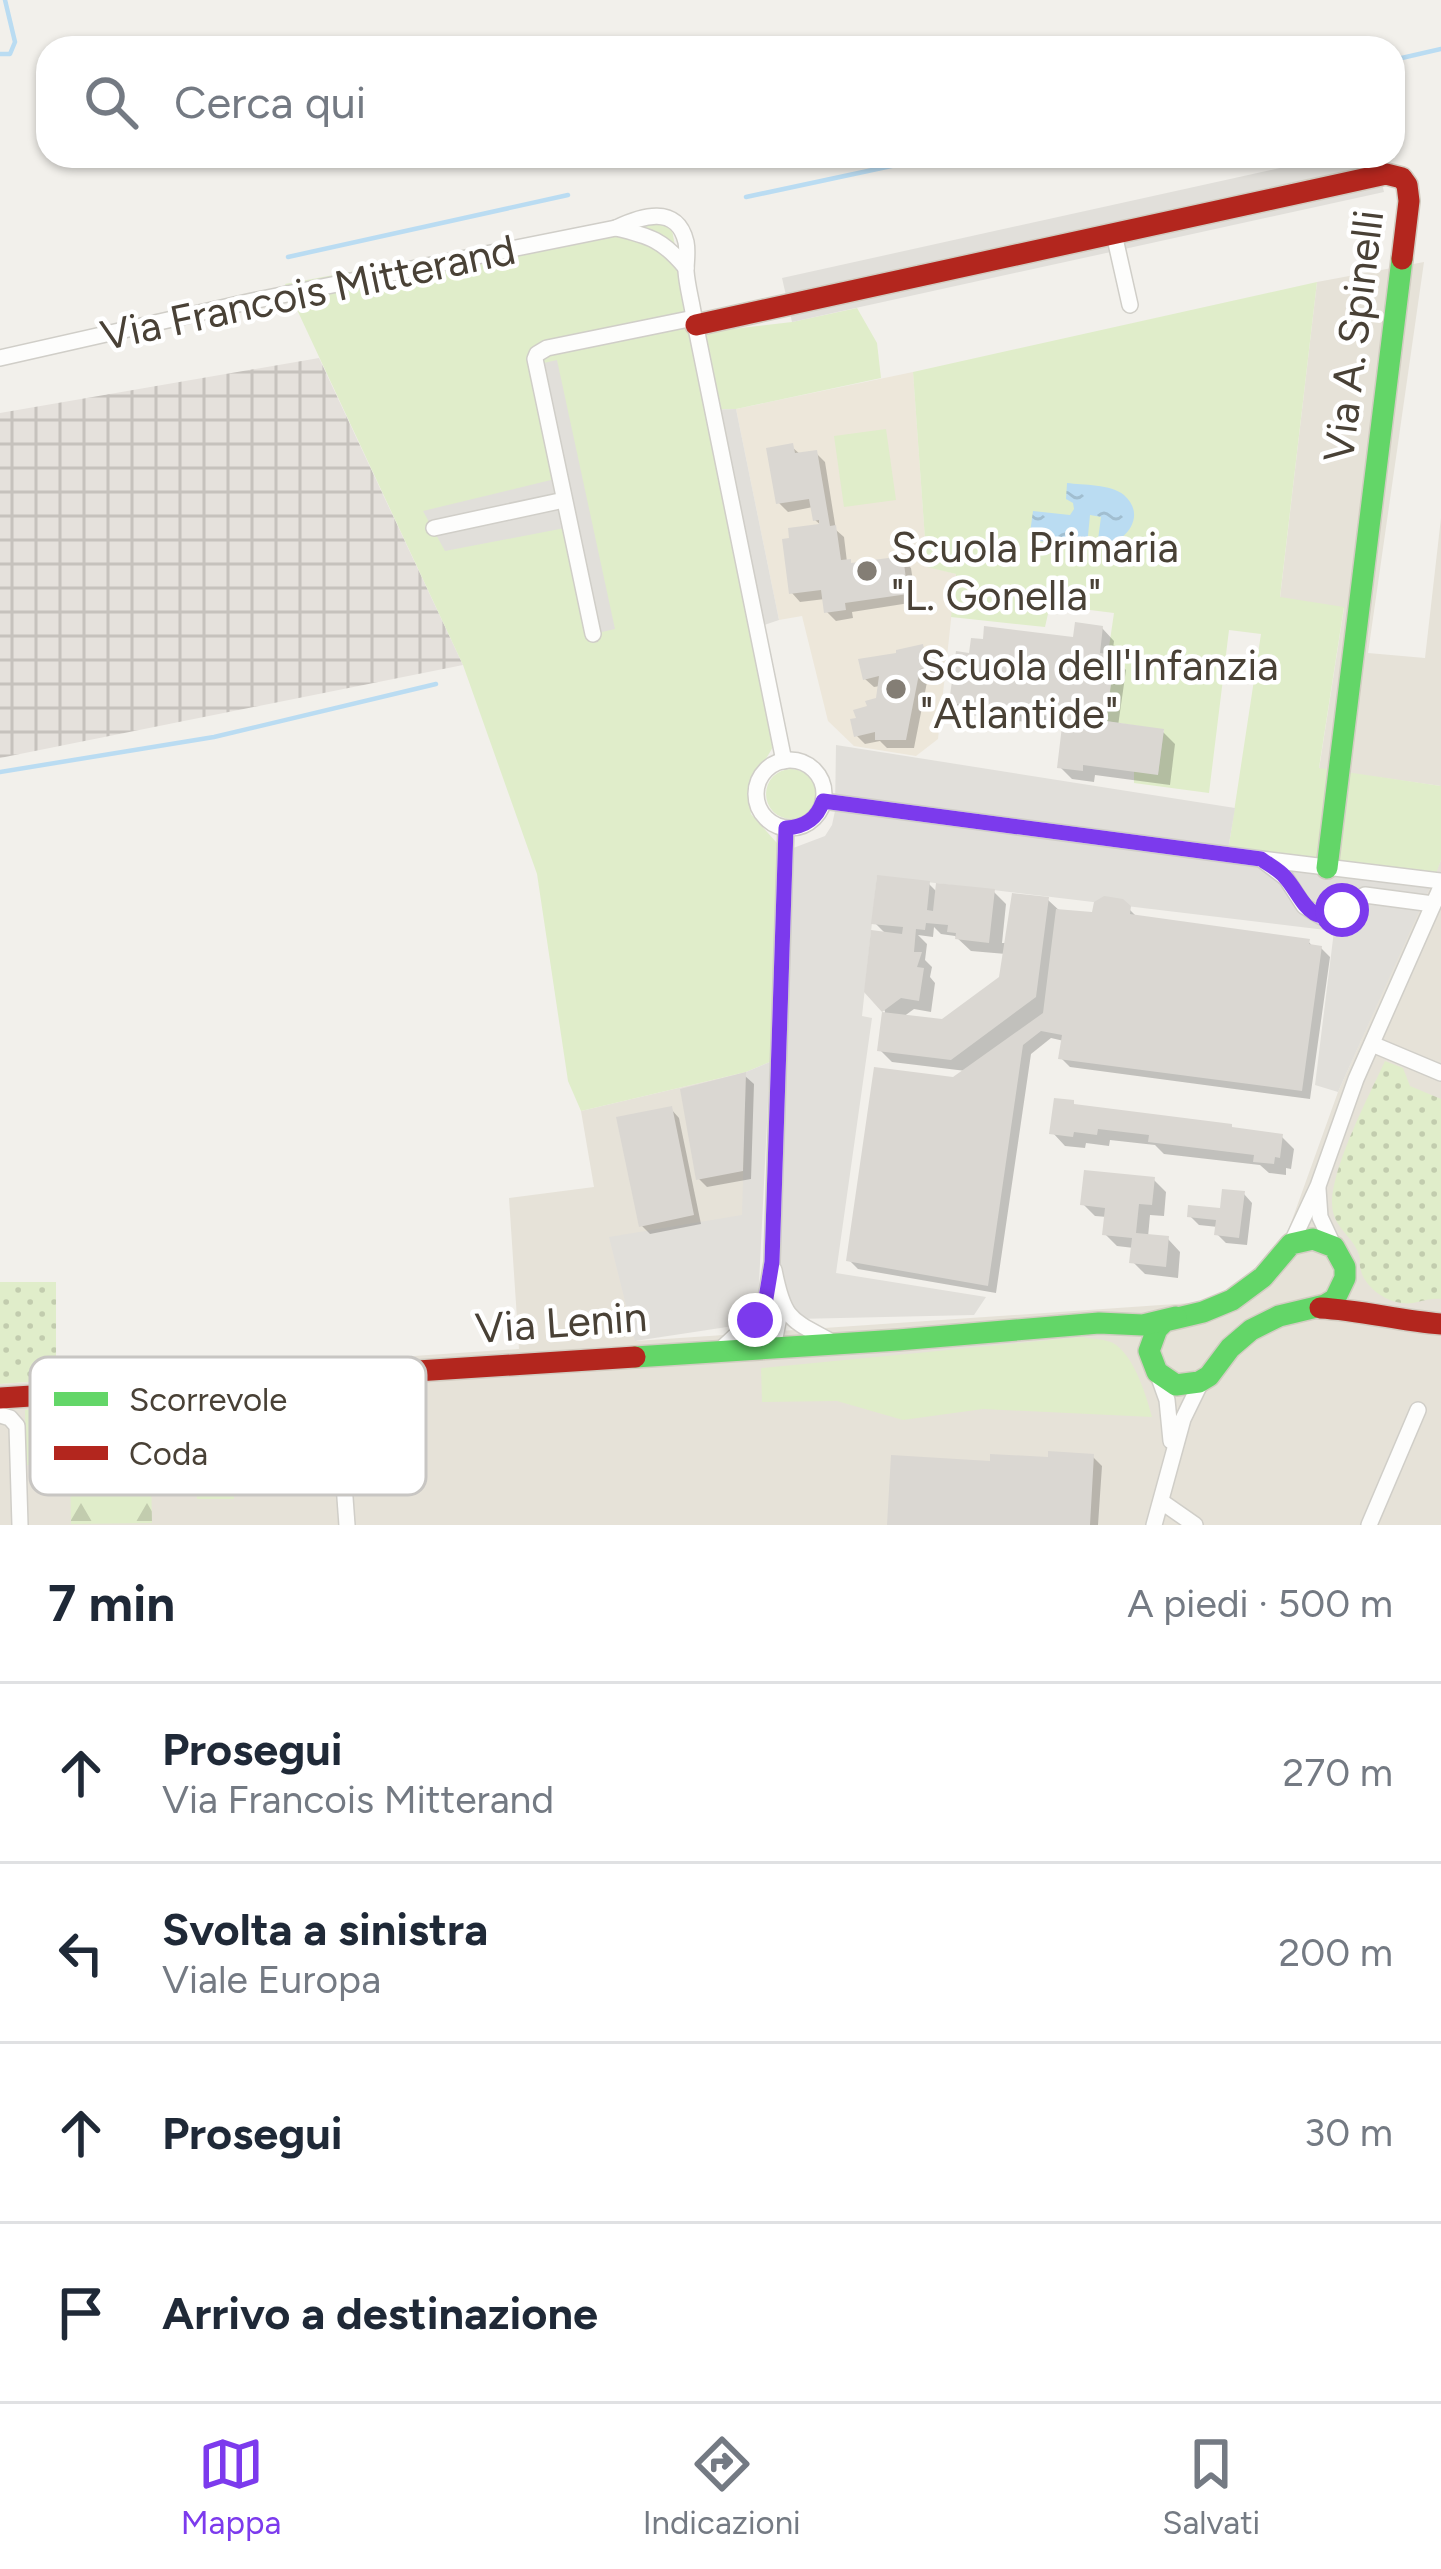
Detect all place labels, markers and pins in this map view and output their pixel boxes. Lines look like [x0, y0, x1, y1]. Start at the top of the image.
place label: Scuola Primaria "L. Gonella" [891, 522, 1179, 621]
marker: Scuola Primaria "L. Gonella" [854, 558, 880, 584]
place label: Scuola dell'Infanzia "Atlantide" [920, 640, 1279, 739]
marker: Scuola dell'Infanzia "Atlantide" [883, 676, 909, 702]

